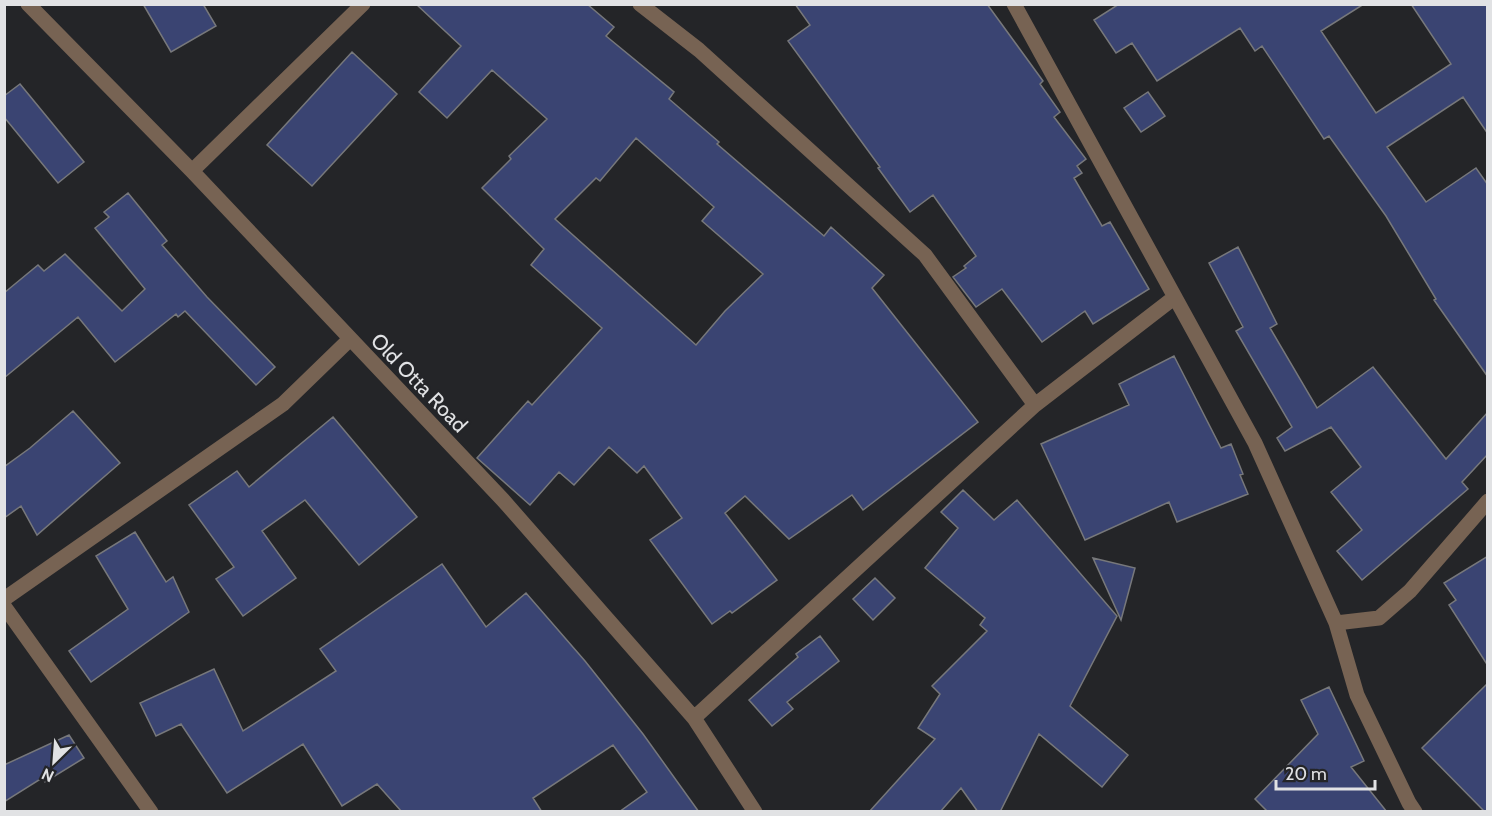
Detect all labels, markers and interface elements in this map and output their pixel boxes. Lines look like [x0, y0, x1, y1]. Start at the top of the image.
street label: Old Otta Road [366, 328, 473, 437]
north arrow [24, 732, 84, 792]
scale bar [1276, 753, 1375, 791]
text: 20 m [1285, 763, 1327, 785]
text: N [39, 764, 57, 786]

